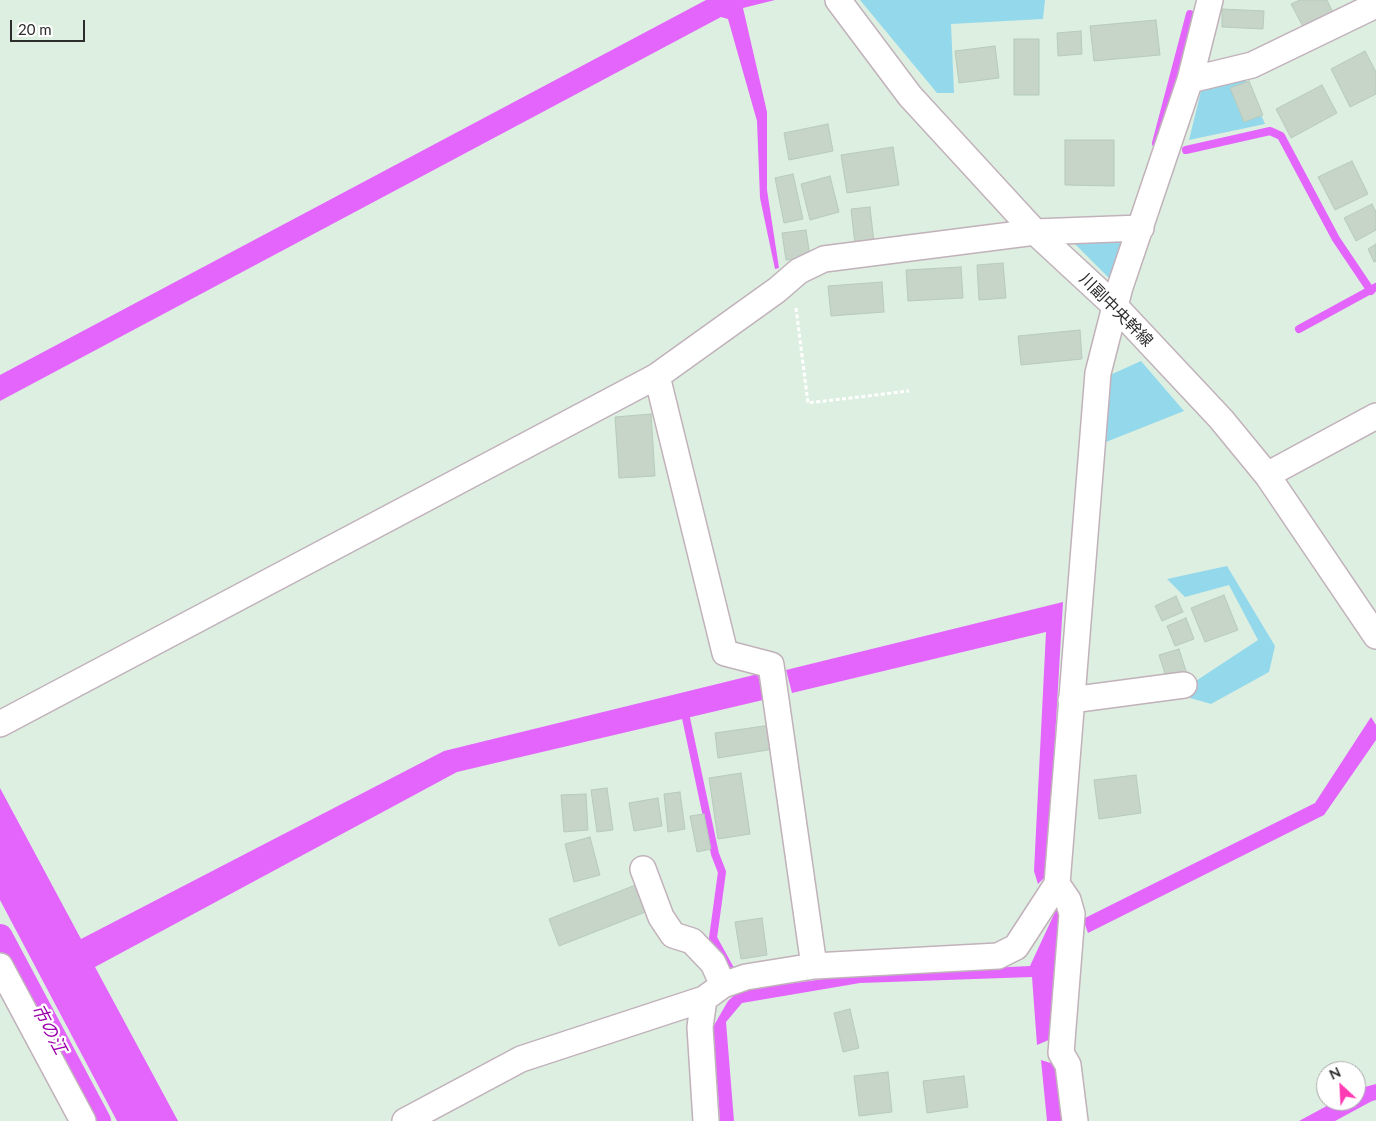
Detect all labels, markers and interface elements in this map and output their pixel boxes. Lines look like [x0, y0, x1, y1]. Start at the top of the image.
scale bar [12, 10, 88, 42]
text: 20 m [18, 20, 52, 38]
street label: 川副中央幹線 [1075, 269, 1157, 351]
water label: 市の江 [27, 1000, 71, 1058]
north arrow [1316, 1061, 1366, 1111]
text: N [1326, 1063, 1343, 1083]

